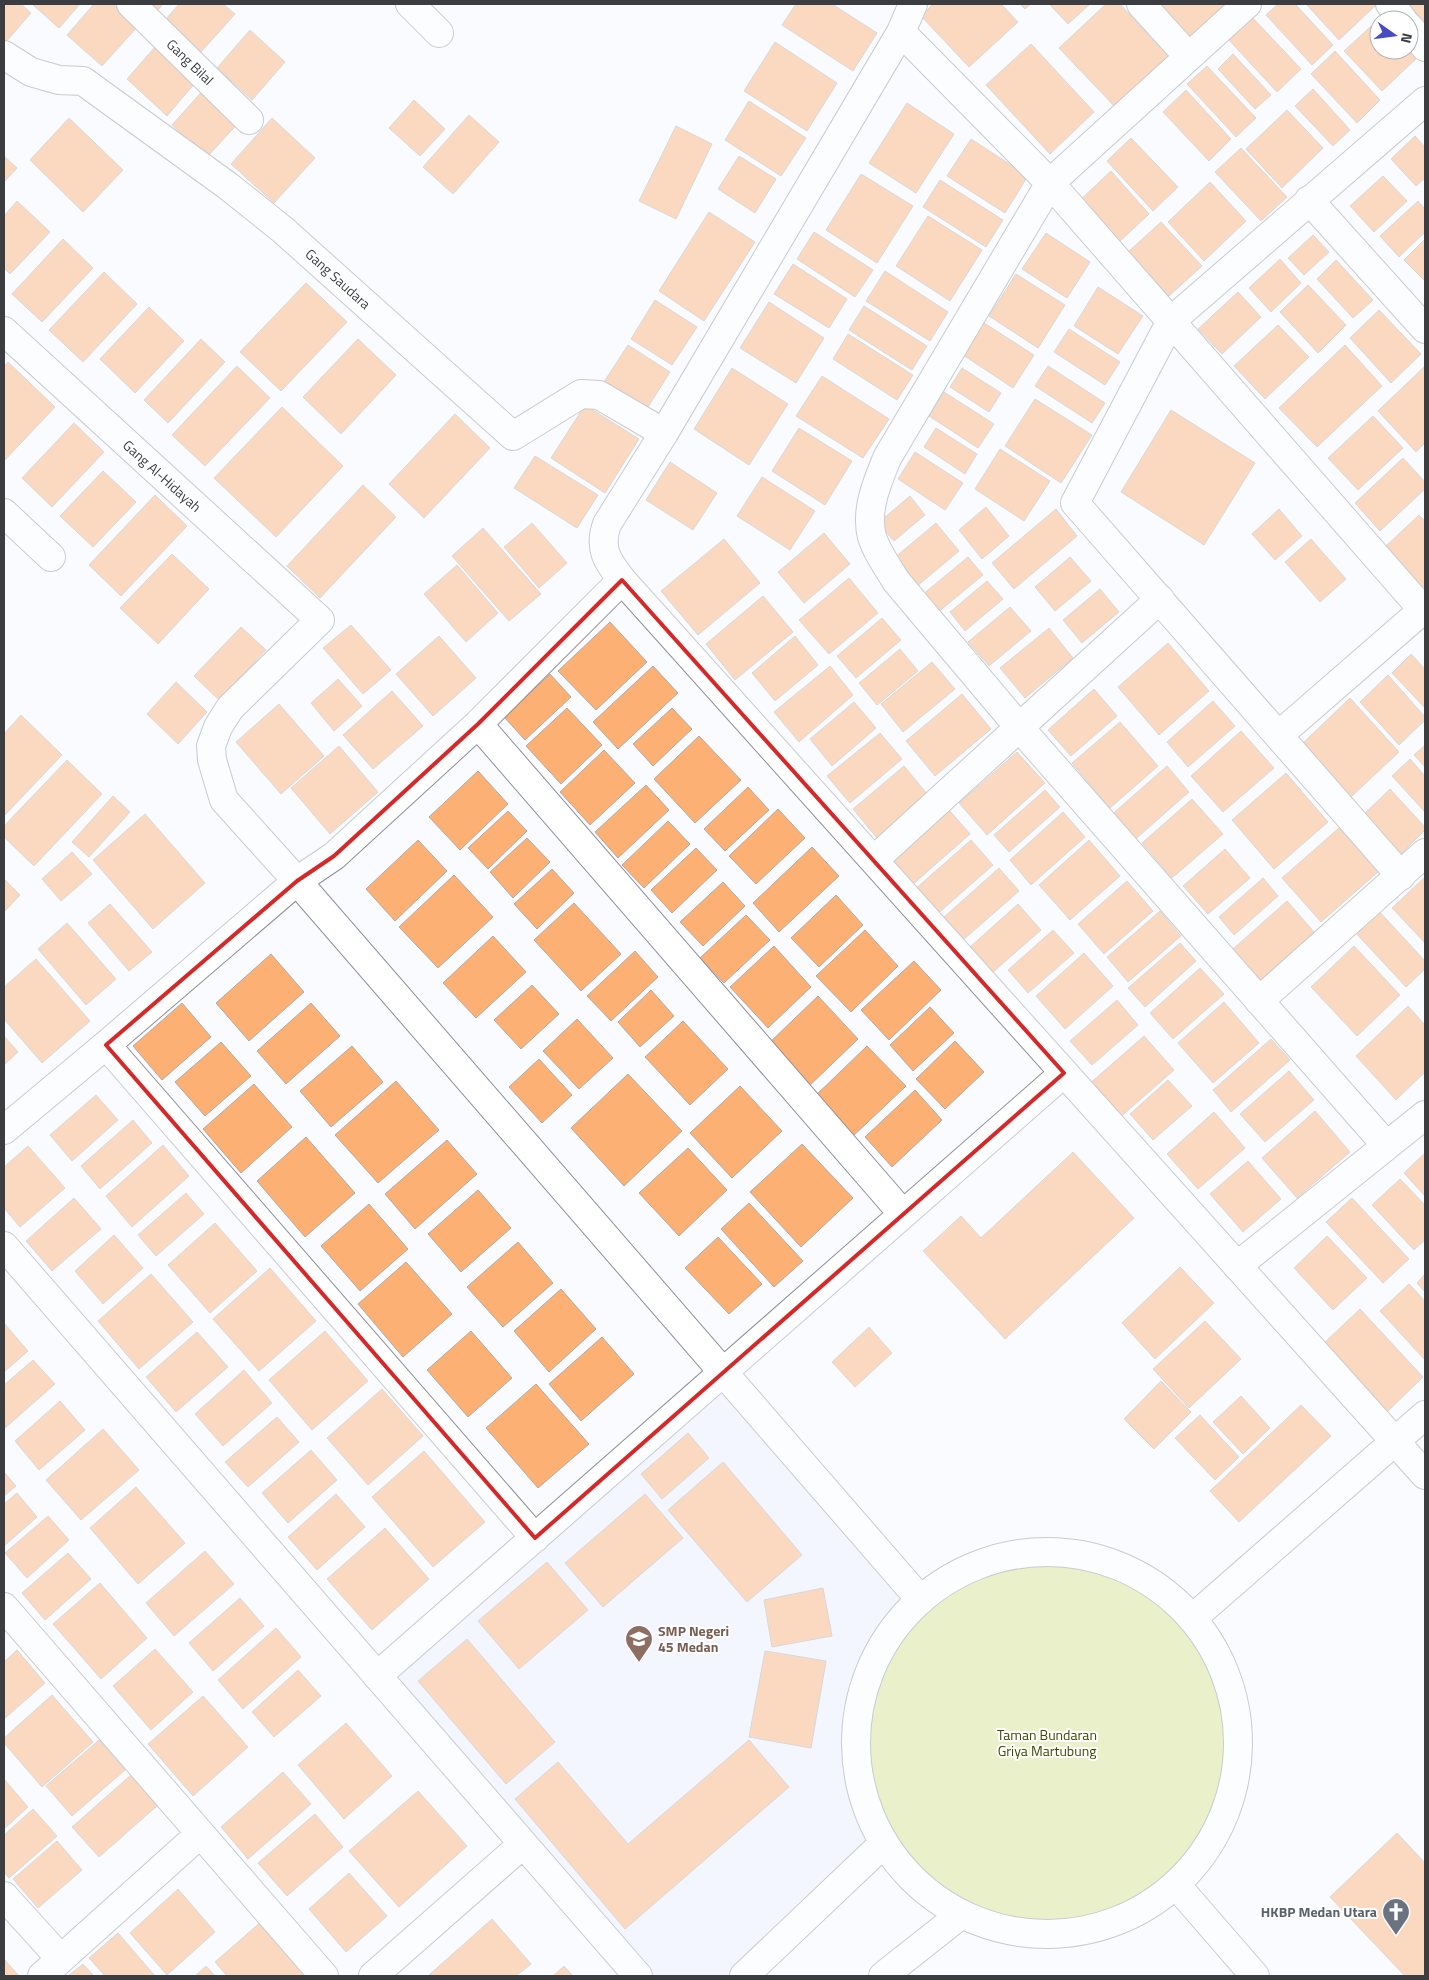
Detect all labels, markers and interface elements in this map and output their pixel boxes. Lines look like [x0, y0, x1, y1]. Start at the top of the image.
north arrow [1369, 10, 1419, 60]
text: N [1396, 31, 1418, 46]
street label: Gang Bilal [162, 34, 219, 90]
street label: Gang Saudara [301, 243, 376, 314]
street label: Gang Al-Hidayah [118, 435, 206, 517]
place label: SMP Negeri 45 Medan [658, 1620, 729, 1657]
school or university icon: SMP Negeri 45 Medan [624, 1624, 654, 1663]
park label: Taman Bundaran Griya Martubung [997, 1724, 1097, 1761]
church icon: HKBP Medan Utara [1381, 1897, 1411, 1936]
place label: HKBP Medan Utara [1261, 1901, 1377, 1922]

